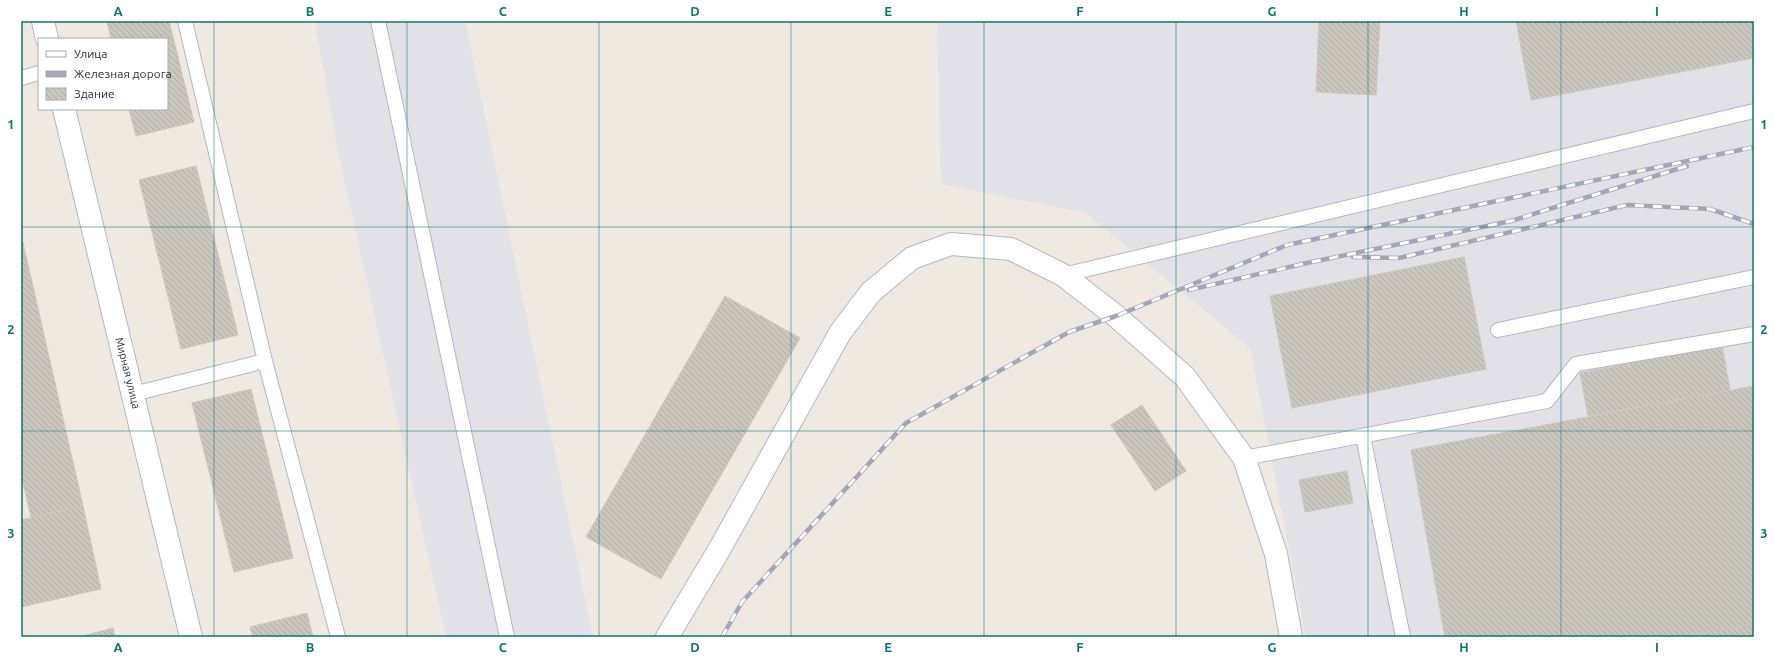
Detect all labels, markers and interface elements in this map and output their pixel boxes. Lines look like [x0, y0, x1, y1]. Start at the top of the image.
text: A [113, 4, 123, 18]
text: B [306, 4, 315, 18]
text: C [499, 4, 508, 18]
text: D [690, 4, 700, 18]
text: E [884, 4, 892, 18]
text: F [1076, 4, 1084, 18]
text: G [1268, 4, 1277, 18]
text: H [1459, 4, 1469, 18]
text: I [1655, 4, 1659, 18]
legend [38, 38, 168, 110]
text: Улица [74, 47, 107, 60]
text: Железная дорога [74, 67, 172, 80]
text: Здание [74, 87, 115, 100]
text: 1 [7, 117, 15, 131]
text: 1 [1760, 117, 1768, 131]
text: 2 [7, 322, 15, 336]
text: 2 [1760, 322, 1768, 336]
street label: Мирная улица [113, 336, 143, 410]
text: 3 [7, 526, 15, 540]
text: 3 [1760, 526, 1768, 540]
text: A [113, 640, 123, 654]
text: B [306, 640, 315, 654]
text: C [499, 640, 508, 654]
text: D [690, 640, 700, 654]
text: E [884, 640, 892, 654]
text: F [1076, 640, 1084, 654]
text: G [1268, 640, 1277, 654]
text: H [1459, 640, 1469, 654]
text: I [1655, 640, 1659, 654]

